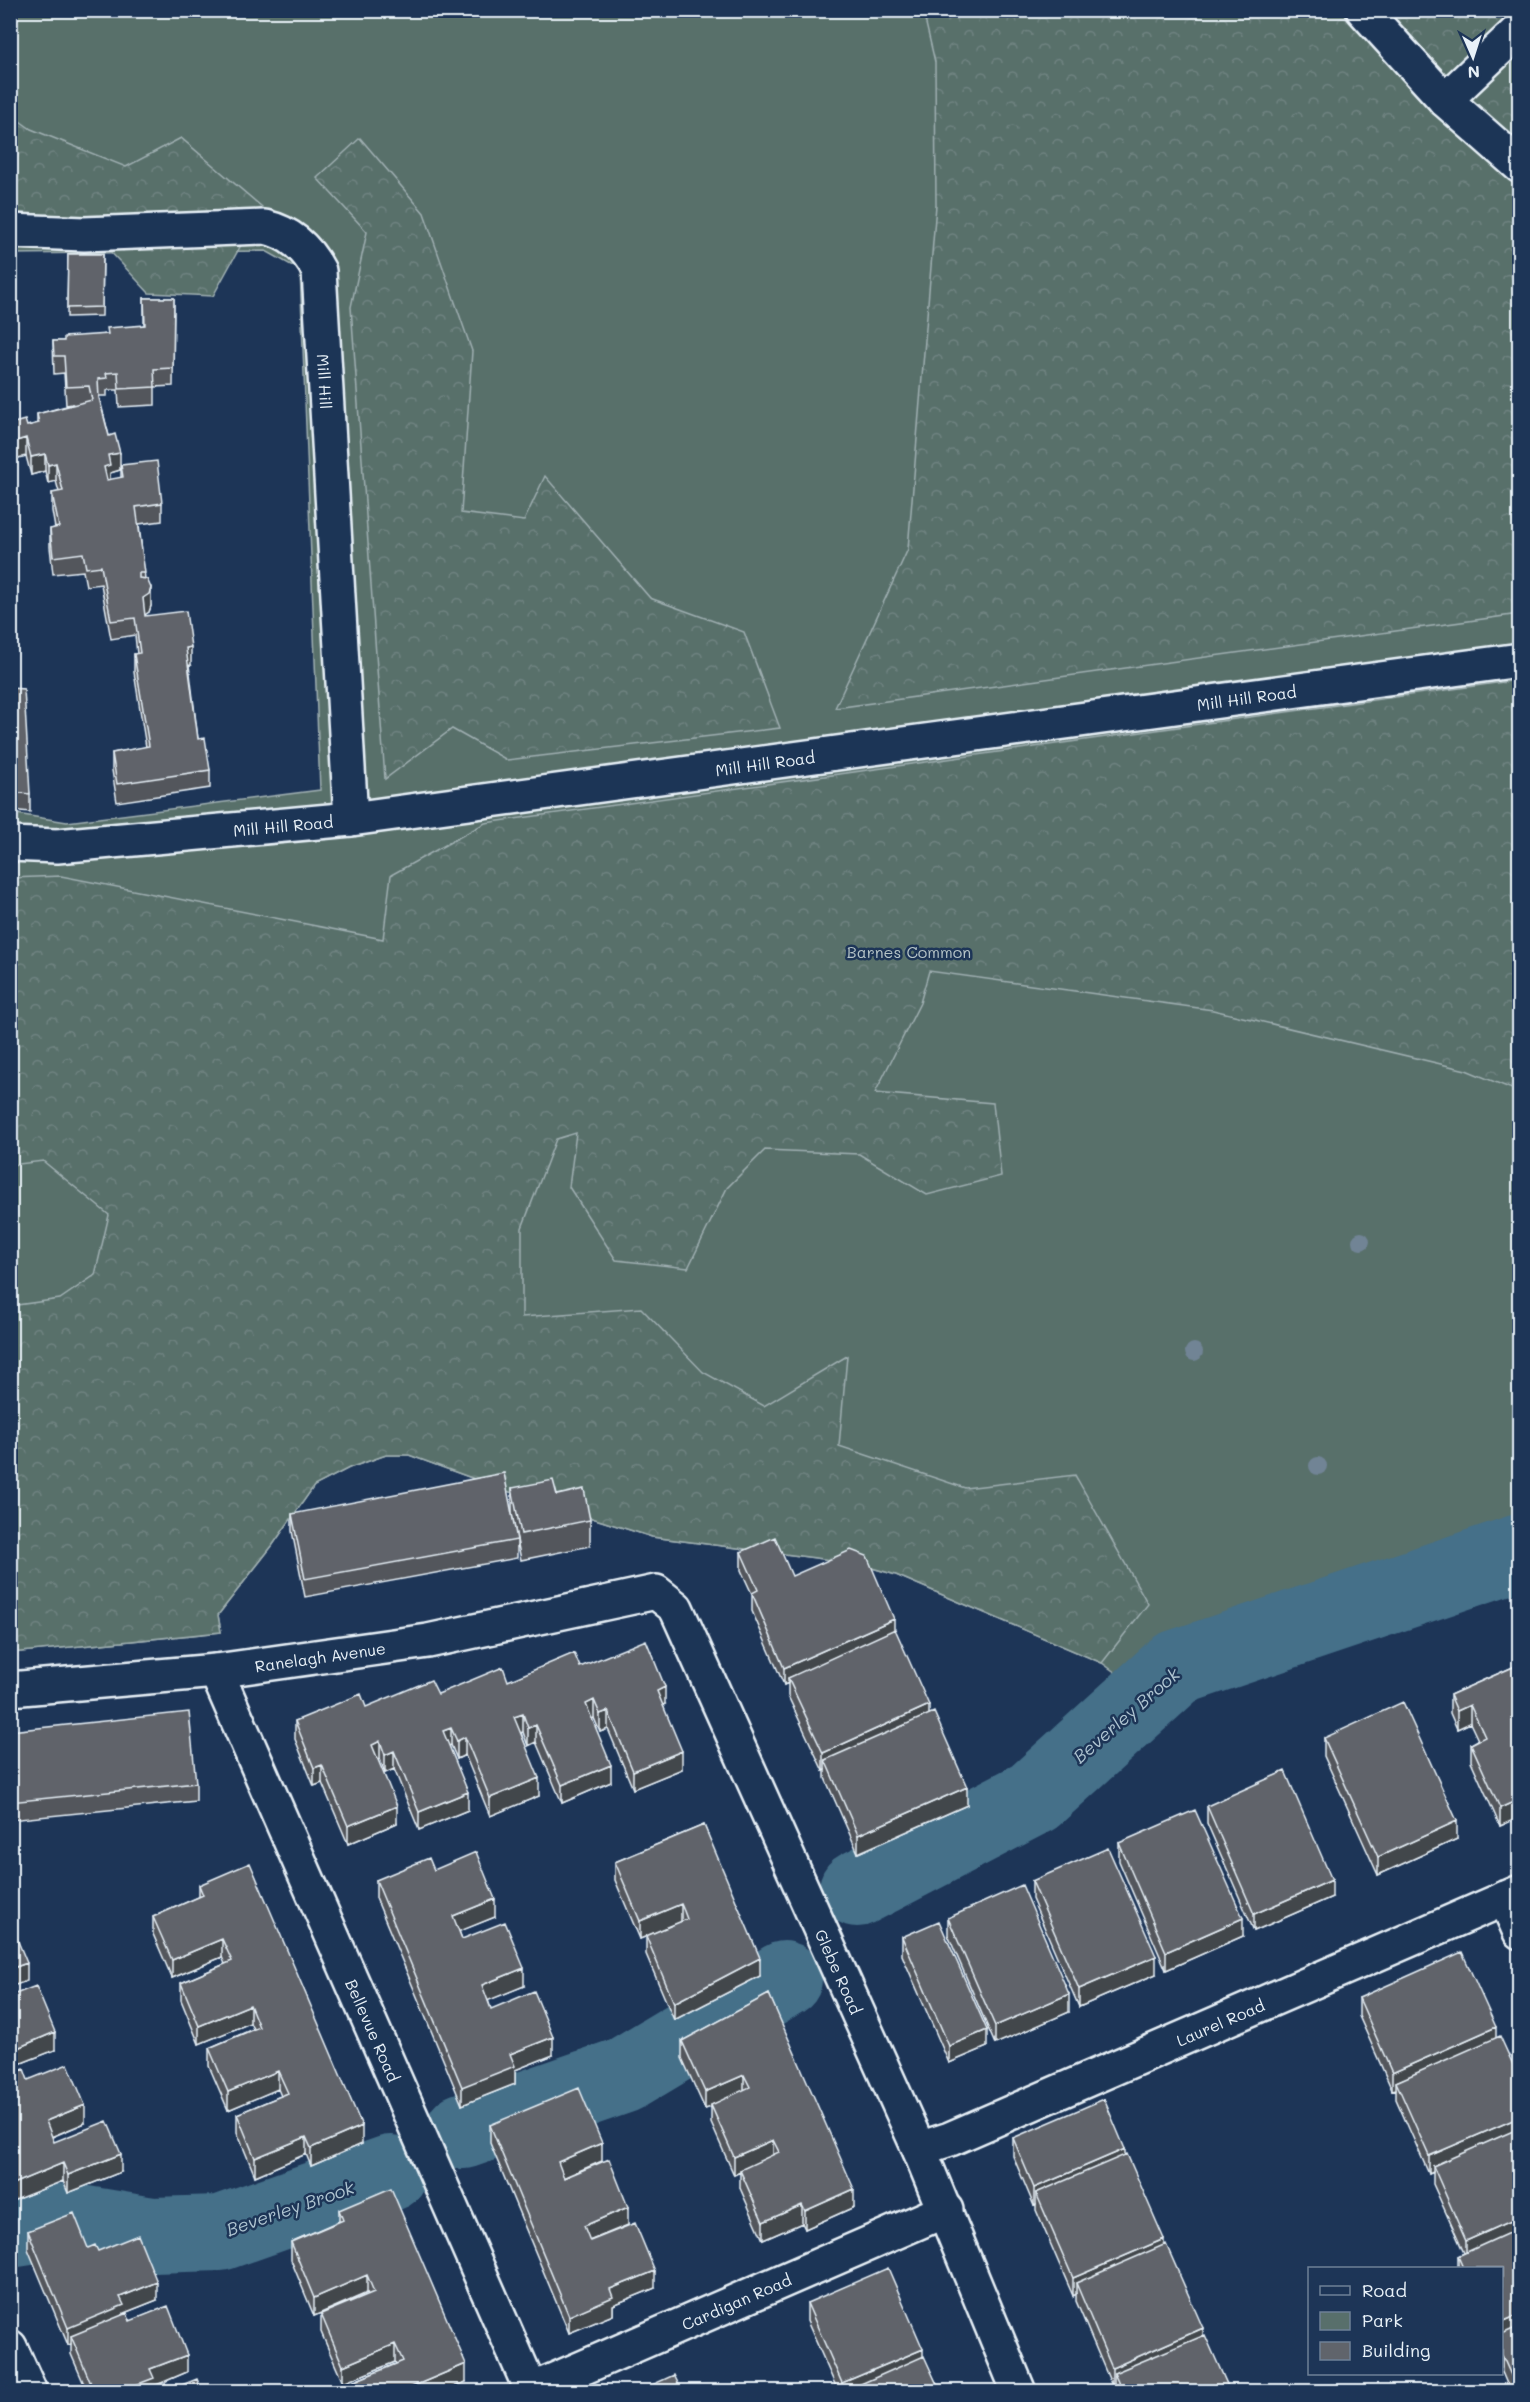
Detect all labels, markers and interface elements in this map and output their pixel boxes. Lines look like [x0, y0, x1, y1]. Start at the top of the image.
north arrow [1443, 27, 1503, 87]
text: N [1467, 62, 1480, 83]
street label: Mill Hill [313, 353, 338, 410]
street label: Mill Hill Road [1195, 680, 1298, 714]
street label: Mill Hill Road [714, 746, 816, 780]
street label: Mill Hill Road [232, 810, 334, 840]
park label: Barnes Common [847, 941, 971, 962]
street label: Ranelagh Avenue [253, 1637, 387, 1676]
water label: Beverley Brook [1068, 1662, 1185, 1768]
street label: Glebe Road [811, 1926, 867, 2017]
street label: Bellevue Road [342, 1975, 405, 2085]
street label: Laurel Road [1173, 1994, 1268, 2050]
water label: Beverley Brook [223, 2175, 358, 2241]
legend [1308, 2267, 1503, 2375]
street label: Cardigan Road [678, 2268, 794, 2334]
text: Road [1362, 2278, 1407, 2302]
text: Park [1362, 2308, 1403, 2332]
text: Building [1362, 2338, 1430, 2362]

